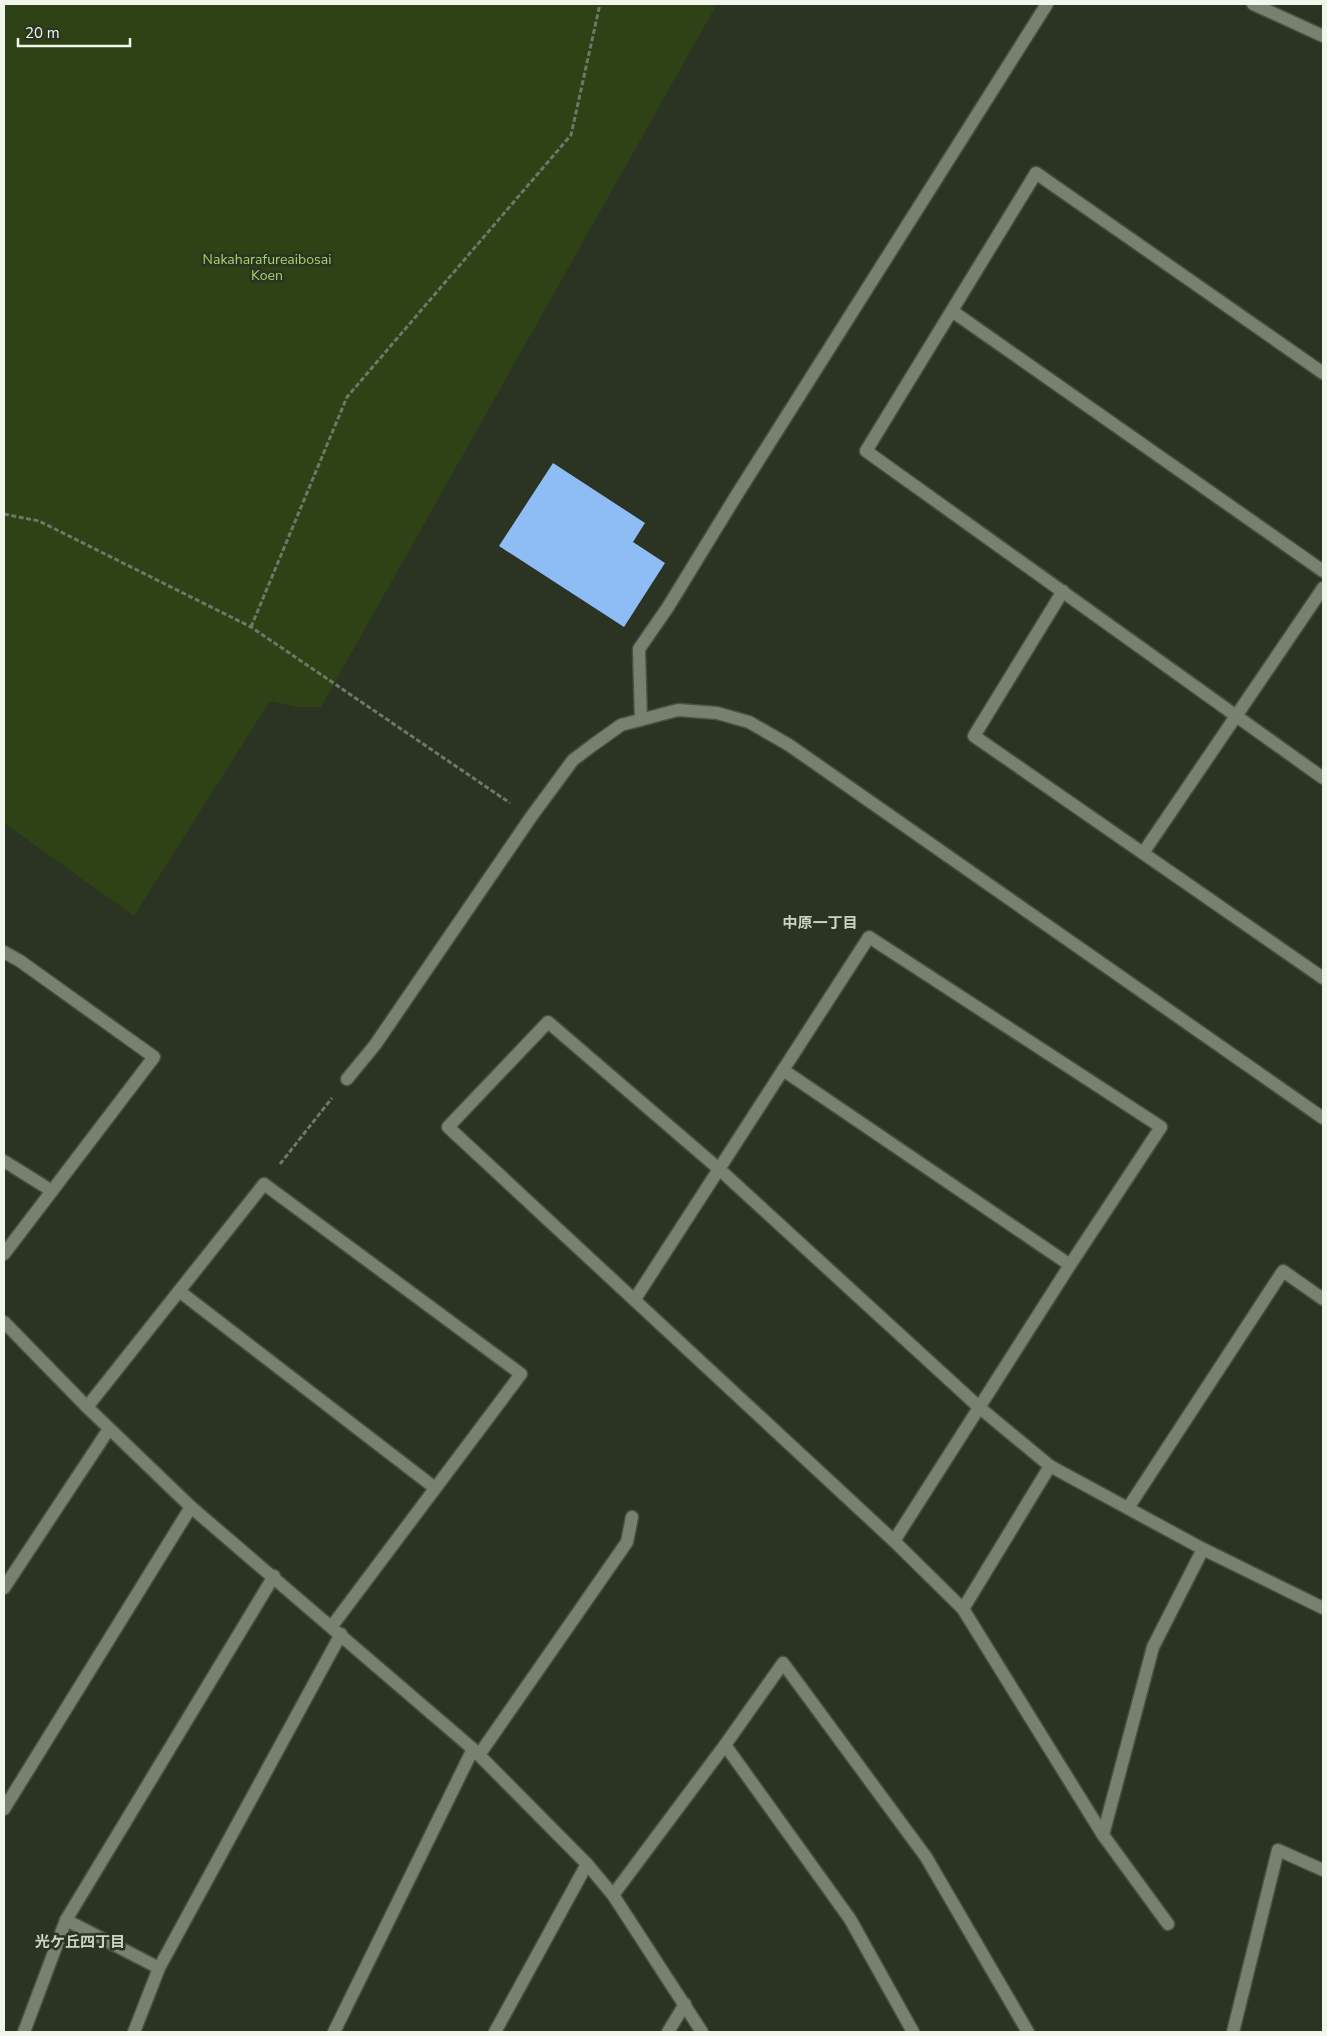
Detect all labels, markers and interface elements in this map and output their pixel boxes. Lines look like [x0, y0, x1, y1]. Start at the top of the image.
scale bar [18, 15, 130, 47]
text: 20 m [25, 23, 60, 43]
park label: Nakaharafureaibosai Koen [203, 250, 331, 285]
district label: 中原一丁目 [782, 913, 858, 933]
district label: 光ケ丘四丁目 [35, 1932, 125, 1952]

